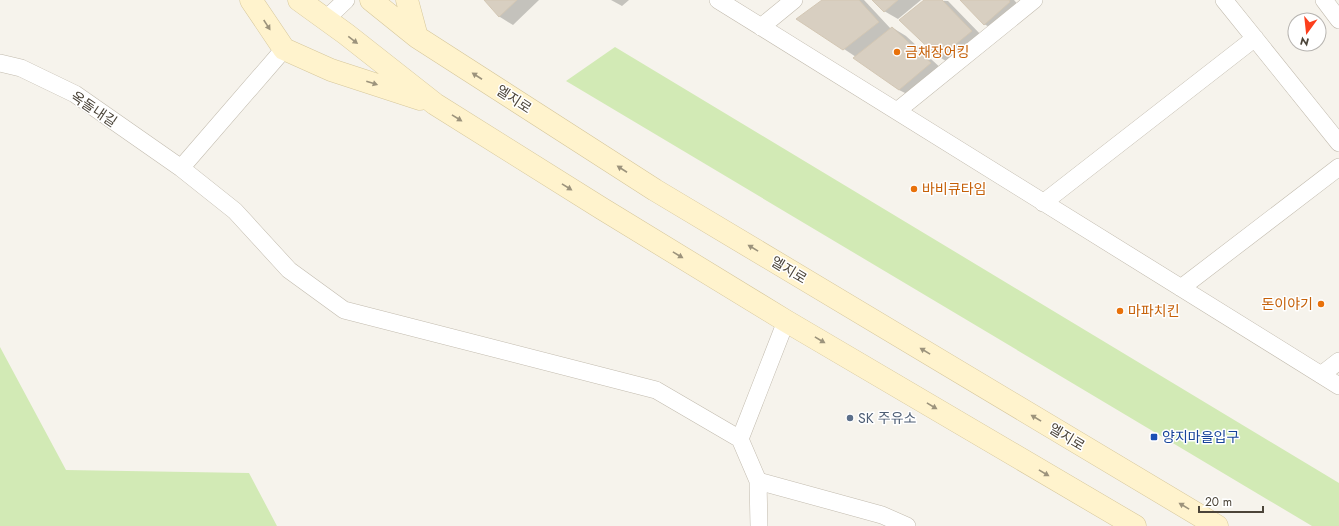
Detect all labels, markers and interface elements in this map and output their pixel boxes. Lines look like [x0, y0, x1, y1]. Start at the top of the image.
north arrow [1287, 12, 1327, 52]
one-way arrow [264, 19, 271, 30]
text: N [1298, 33, 1311, 51]
one-way arrow [347, 35, 358, 44]
place label: 금채장어킹 [905, 42, 969, 62]
marker: 금채장어킹 [892, 47, 902, 57]
one-way arrow [472, 72, 483, 80]
one-way arrow [366, 80, 378, 86]
street label: 엘지로 [492, 80, 536, 118]
street label: 옥돌내길 [67, 86, 121, 132]
one-way arrow [451, 114, 463, 121]
one-way arrow [617, 165, 627, 173]
place label: 바비큐타임 [922, 179, 986, 199]
one-way arrow [561, 183, 573, 190]
marker: 바비큐타임 [909, 184, 919, 194]
one-way arrow [747, 245, 759, 252]
one-way arrow [672, 251, 684, 258]
street label: 엘지로 [767, 251, 811, 289]
place label: 돈이야기 [1261, 294, 1313, 314]
marker: 돈이야기 [1316, 299, 1326, 309]
place label: 마파치킨 [1128, 301, 1180, 321]
marker: 마파치킨 [1115, 306, 1125, 316]
one-way arrow [814, 337, 826, 344]
one-way arrow [919, 348, 931, 355]
one-way arrow [926, 403, 938, 410]
place label: SK 주유소 [858, 408, 917, 428]
marker: SK 주유소 [845, 413, 855, 423]
one-way arrow [1030, 415, 1042, 422]
street label: 엘지로 [1045, 418, 1089, 456]
place label: 양지마을입구 [1162, 427, 1239, 447]
marker: 양지마을입구 [1149, 432, 1159, 442]
one-way arrow [1038, 469, 1050, 476]
scale bar [1199, 488, 1263, 514]
text: 20 m [1205, 493, 1232, 511]
one-way arrow [1178, 503, 1190, 510]

